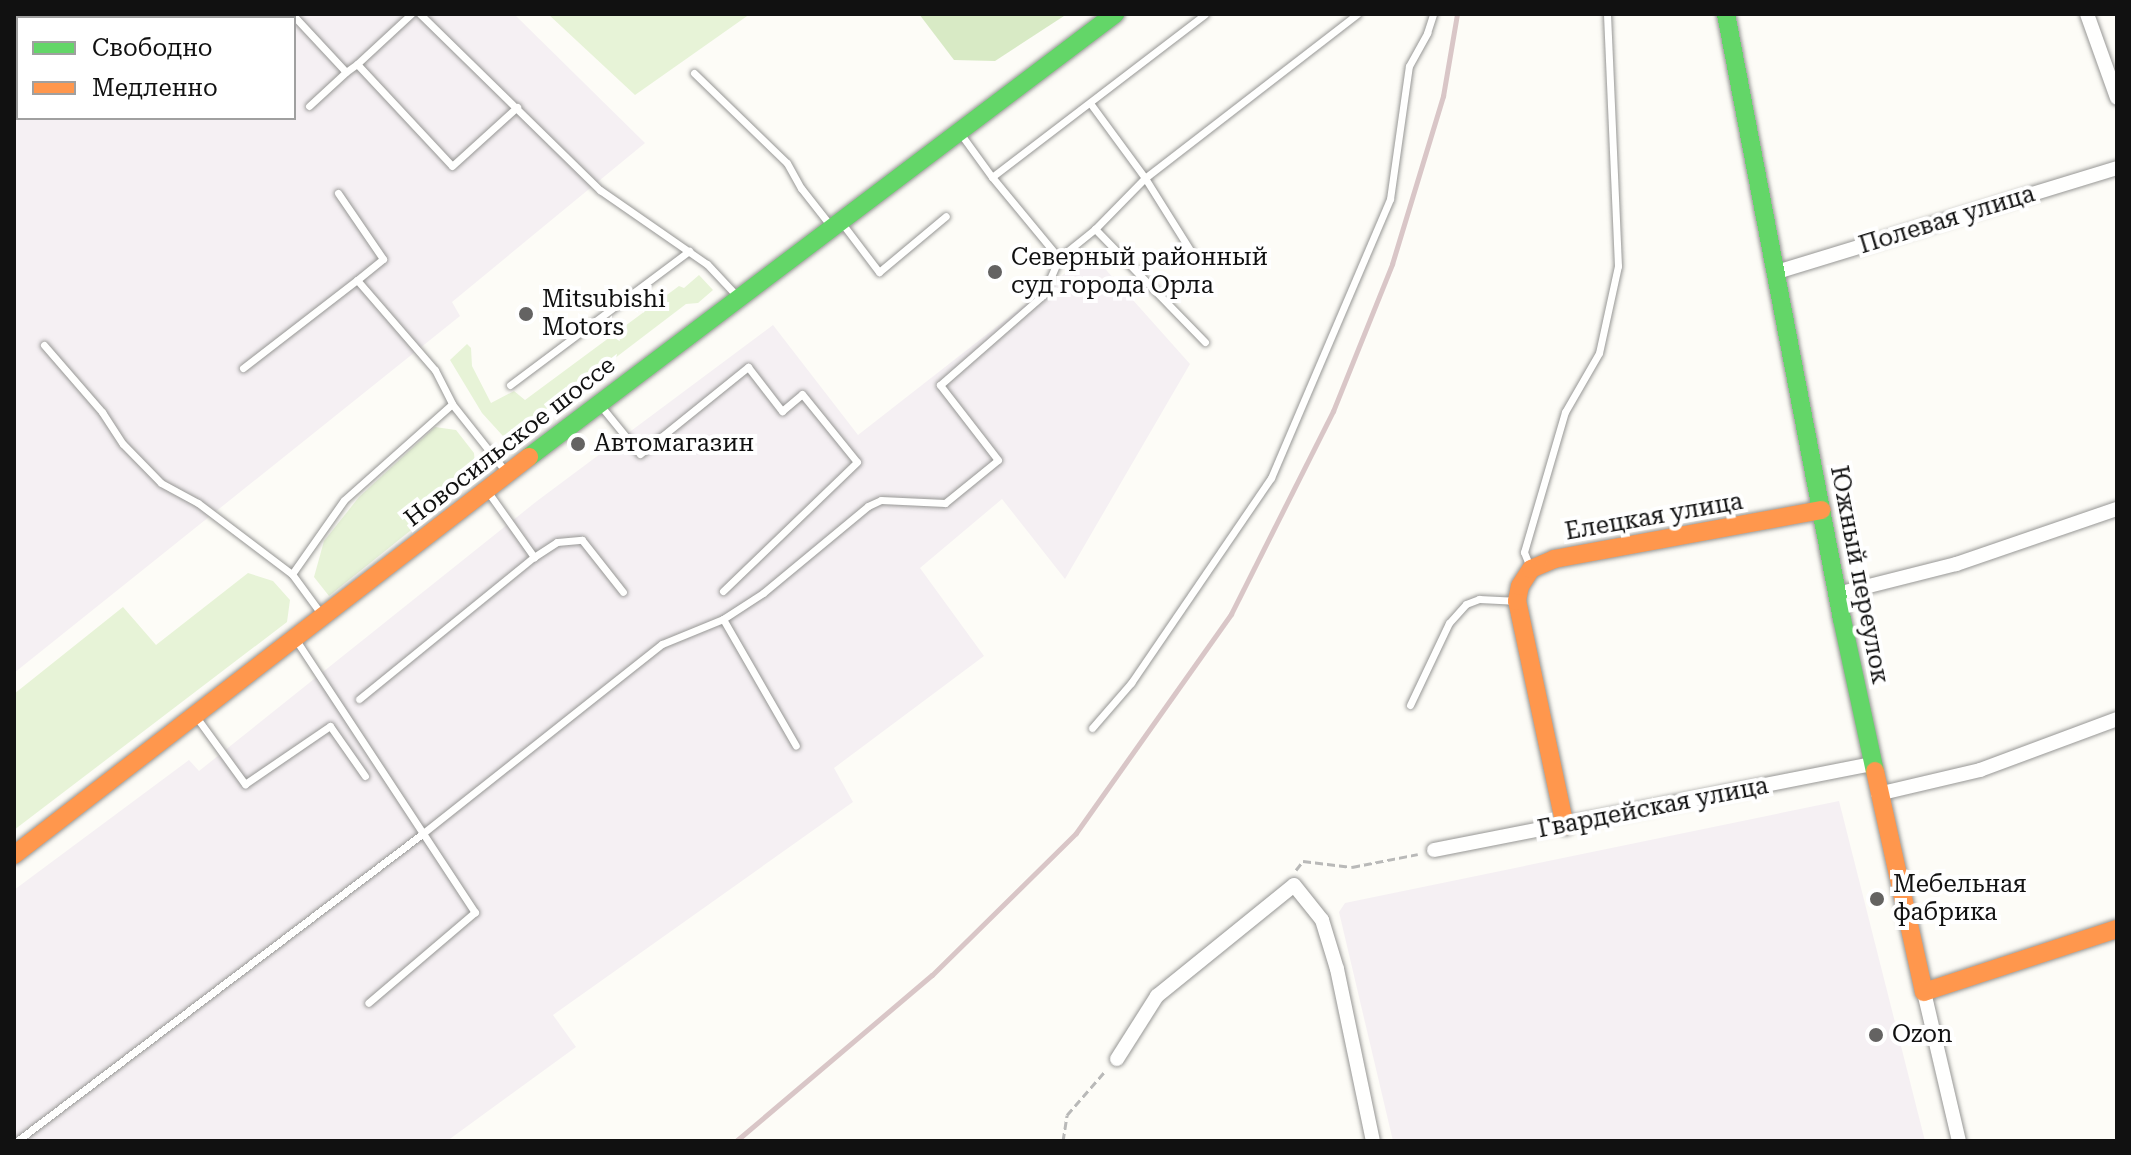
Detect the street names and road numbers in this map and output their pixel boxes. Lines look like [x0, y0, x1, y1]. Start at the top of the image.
street label: Полевая улица [1856, 180, 2038, 260]
street label: Новосильское шоссе [399, 351, 621, 533]
street label: Южный переулок [1824, 463, 1894, 687]
street label: Елецкая улица [1563, 487, 1745, 547]
street label: Гвардейская улица [1535, 772, 1771, 844]

